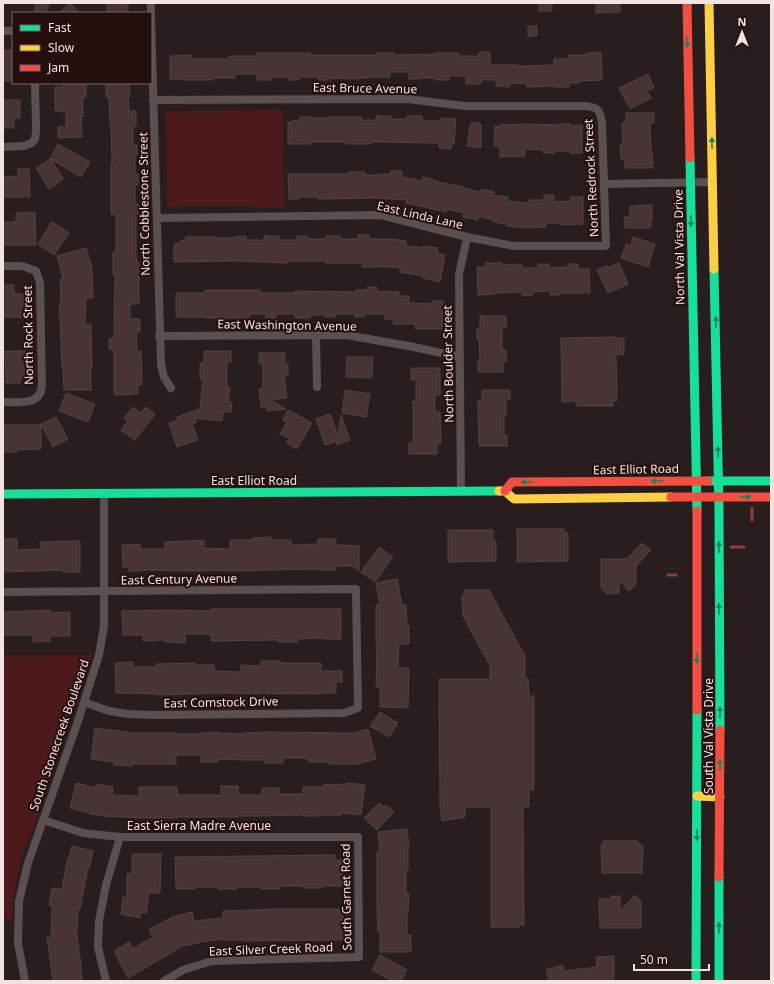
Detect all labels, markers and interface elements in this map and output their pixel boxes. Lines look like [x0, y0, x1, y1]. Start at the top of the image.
legend [12, 12, 152, 84]
north arrow [722, 12, 762, 52]
text: N [738, 14, 746, 29]
text: Fast [48, 19, 72, 36]
one-way arrow [684, 36, 690, 49]
text: Slow [48, 39, 75, 56]
text: Jam [47, 59, 69, 76]
street label: East Bruce Avenue [313, 79, 418, 97]
street label: North Redrock Street [579, 118, 603, 238]
street label: North Cobblestone Street [134, 131, 154, 276]
one-way arrow [709, 136, 715, 149]
street label: North Val Vista Drive [669, 189, 689, 305]
street label: East Linda Lane [375, 197, 465, 233]
one-way arrow [688, 215, 694, 228]
street label: North Rock Street [19, 284, 37, 385]
street label: North Boulder Street [438, 304, 458, 423]
street label: East Washington Avenue [217, 315, 357, 335]
one-way arrow [712, 316, 719, 328]
one-way arrow [715, 445, 721, 458]
street label: East Elliot Road [593, 460, 679, 478]
street label: East Elliot Road [211, 472, 297, 489]
one-way arrow [650, 478, 663, 484]
one-way arrow [520, 479, 533, 485]
one-way arrow [739, 494, 752, 500]
one-way arrow [716, 540, 722, 553]
street label: East Century Avenue [121, 569, 238, 589]
one-way arrow [716, 602, 722, 615]
one-way arrow [694, 652, 700, 665]
street label: South Stonecreek Boulevard [25, 657, 93, 813]
street label: South Val Vista Drive [700, 678, 717, 794]
street label: East Comstock Drive [163, 692, 279, 712]
one-way arrow [717, 705, 723, 718]
one-way arrow [717, 758, 723, 771]
street label: East Sierra Madre Avenue [127, 817, 271, 834]
one-way arrow [694, 829, 700, 842]
street label: South Garnet Road [337, 843, 355, 951]
one-way arrow [716, 922, 723, 934]
street label: East Silver Creek Road [208, 938, 334, 960]
scale bar [634, 946, 709, 972]
text: 50 m [640, 951, 668, 968]

